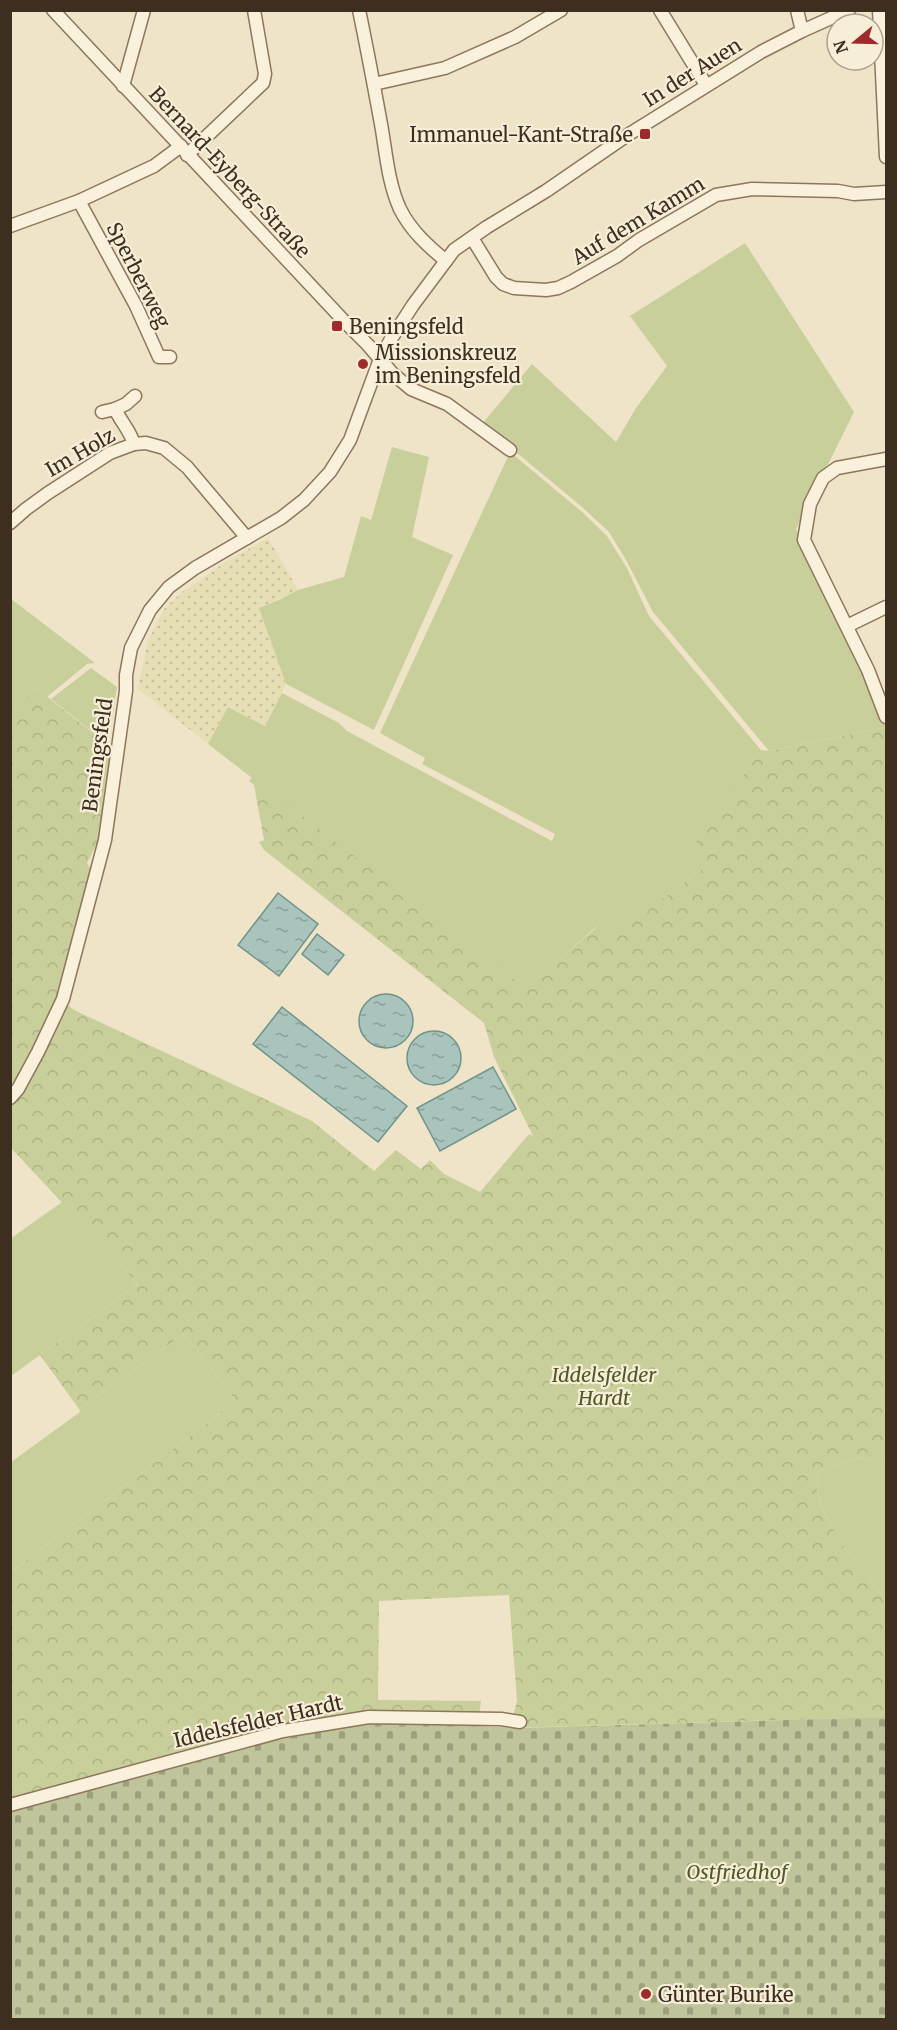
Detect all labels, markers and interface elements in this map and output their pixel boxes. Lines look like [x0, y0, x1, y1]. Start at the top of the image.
north arrow [825, 12, 885, 72]
street label: In der Auen [638, 32, 746, 112]
text: N [829, 37, 852, 56]
street label: Bernard-Eyberg-Straße [144, 81, 316, 263]
place label: Immanuel-Kant-Straße [409, 122, 633, 147]
marker: Immanuel-Kant-Straße [638, 127, 652, 141]
street label: Auf dem Kamm [566, 171, 709, 270]
street label: Sperberweg [102, 218, 176, 332]
place label: Beningsfeld [349, 314, 464, 339]
marker: Beningsfeld [330, 319, 344, 333]
place label: Missionskreuz im Beningsfeld [375, 340, 521, 388]
marker: Missionskreuz im Beningsfeld [356, 357, 370, 371]
street label: Im Holz [41, 422, 119, 482]
street label: Beningsfeld [77, 696, 117, 814]
park label: Iddelsfelder Hardt [552, 1362, 657, 1410]
street label: Iddelsfelder Hardt [171, 1689, 345, 1753]
park label: Ostfriedhof [686, 1859, 790, 1884]
place label: Günter Burike [658, 1982, 793, 2007]
marker: Günter Burike [639, 1987, 653, 2001]

